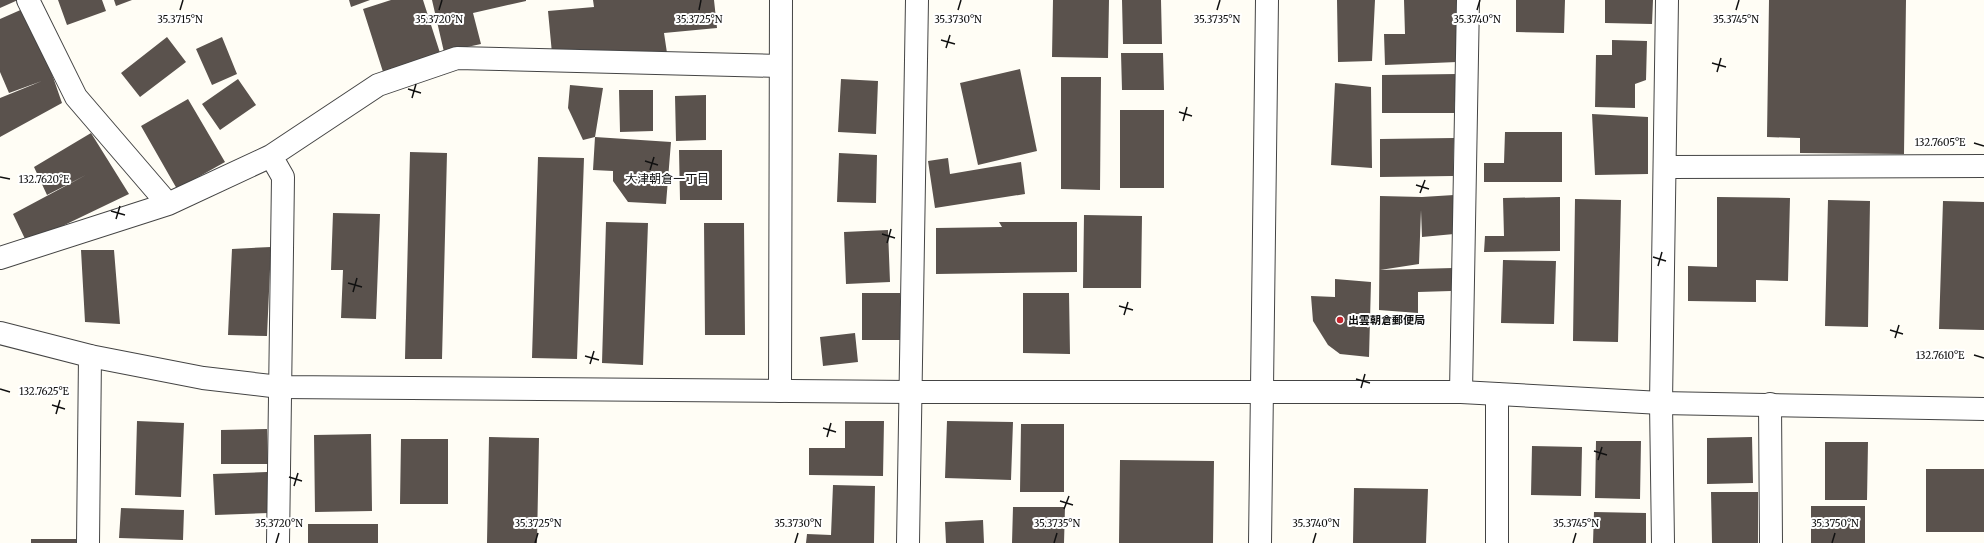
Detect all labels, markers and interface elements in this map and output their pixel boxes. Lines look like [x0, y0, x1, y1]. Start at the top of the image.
text: 35.3715°N [157, 13, 203, 26]
text: 35.3720°N [415, 13, 463, 26]
text: 35.3725°N [676, 13, 723, 26]
text: 35.3730°N [934, 13, 982, 26]
text: 35.3735°N [1194, 13, 1240, 26]
text: 35.3740°N [1453, 13, 1501, 26]
text: 35.3745°N [1713, 13, 1759, 26]
text: 132.7605°E [1915, 136, 1966, 149]
district label: 大津朝倉一丁目 [625, 171, 709, 186]
text: 132.7620°E [19, 173, 70, 186]
place label: 出雲朝倉郵便局 [1348, 313, 1425, 327]
marker: 出雲朝倉郵便局 [1335, 315, 1345, 325]
text: 132.7610°E [1916, 349, 1965, 362]
text: 132.7625°E [19, 385, 70, 398]
text: 35.3720°N [255, 517, 303, 530]
text: 35.3725°N [515, 517, 562, 530]
text: 35.3730°N [774, 517, 822, 530]
text: 35.3735°N [1034, 517, 1080, 530]
text: 35.3740°N [1292, 517, 1340, 530]
text: 35.3745°N [1553, 517, 1599, 530]
text: 35.3750°N [1811, 517, 1859, 530]

